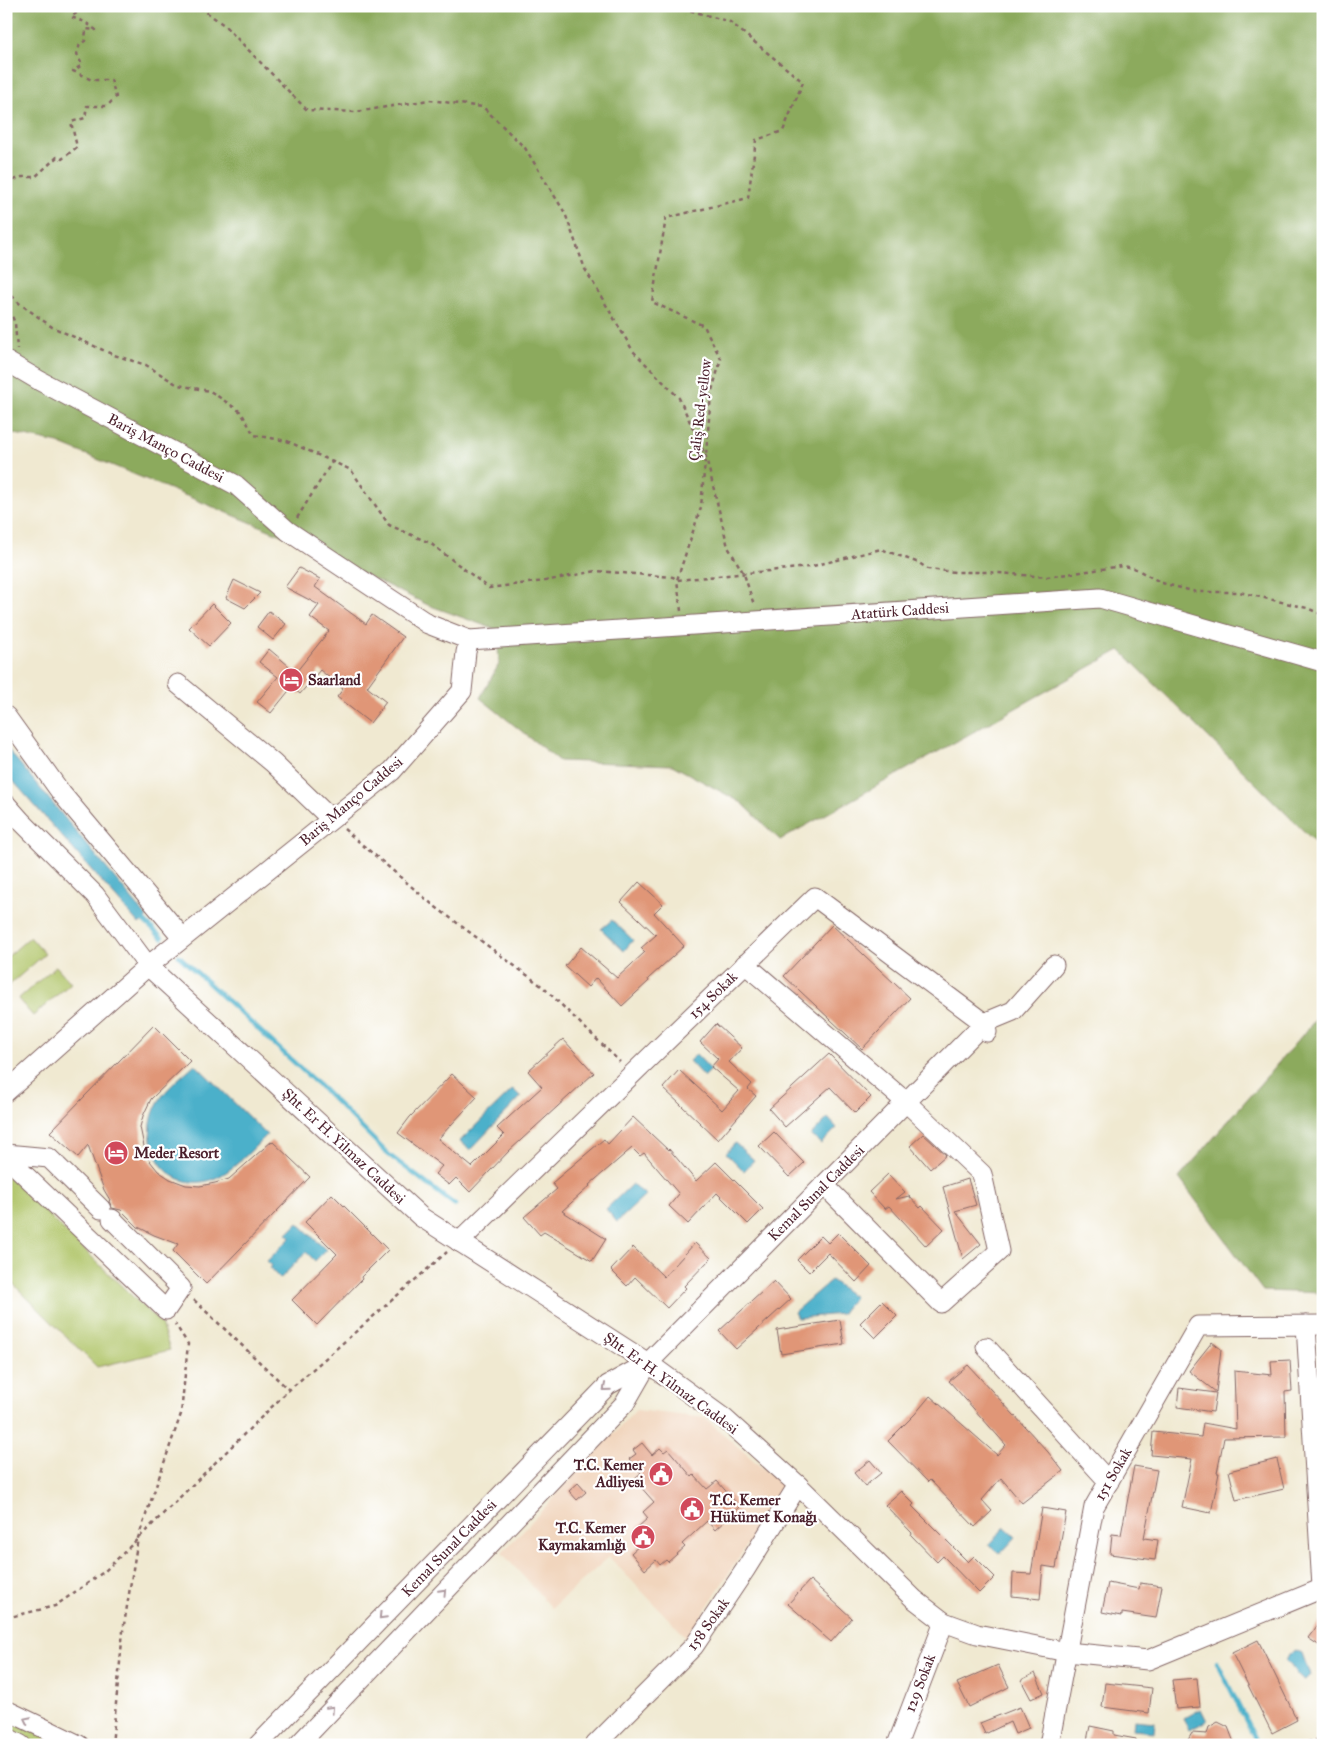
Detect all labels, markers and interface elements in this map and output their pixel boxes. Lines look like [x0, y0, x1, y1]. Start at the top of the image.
street label: Çaliş Red-yellow [685, 358, 715, 462]
street label: Bariş Manço Caddesi [105, 410, 227, 486]
street label: Atatürk Caddesi [849, 599, 950, 623]
hotel icon: Saarland [278, 667, 304, 693]
place label: Saarland [308, 671, 361, 689]
street label: Bariş Manço Caddesi [296, 753, 406, 849]
street label: 154 Sokak [685, 968, 741, 1022]
street label: Şht. Er H. Yilmaz Caddesi [279, 1084, 409, 1208]
hotel icon: Meder Resort [103, 1140, 129, 1166]
street label: Kemal Sunal Caddesi [764, 1141, 868, 1245]
place label: Meder Resort [134, 1144, 220, 1162]
street label: Şht. Er H. Yilmaz Caddesi [600, 1328, 742, 1438]
one-way arrow [603, 1382, 612, 1391]
street label: 151 Sokak [1091, 1444, 1135, 1504]
place label: T.C. Kemer Adliyesi [573, 1456, 645, 1492]
public building icon: T.C. Kemer Adliyesi [648, 1461, 674, 1487]
place label: T.C. Kemer Hükümet Konağı [709, 1491, 818, 1527]
street label: Kemal Sunal Caddesi [398, 1495, 500, 1601]
public building icon: T.C. Kemer Hükümet Konağı [679, 1496, 705, 1522]
place label: T.C. Kemer Kaymakamlığı [538, 1519, 627, 1555]
public building icon: T.C. Kemer Kaymakamlığı [630, 1524, 656, 1550]
one-way arrow [437, 1588, 446, 1597]
street label: 158 Sokak [683, 1594, 733, 1654]
one-way arrow [379, 1611, 388, 1620]
street label: 129 Sokak [901, 1651, 939, 1715]
one-way arrow [325, 1706, 334, 1715]
one-way arrow [23, 1716, 32, 1726]

